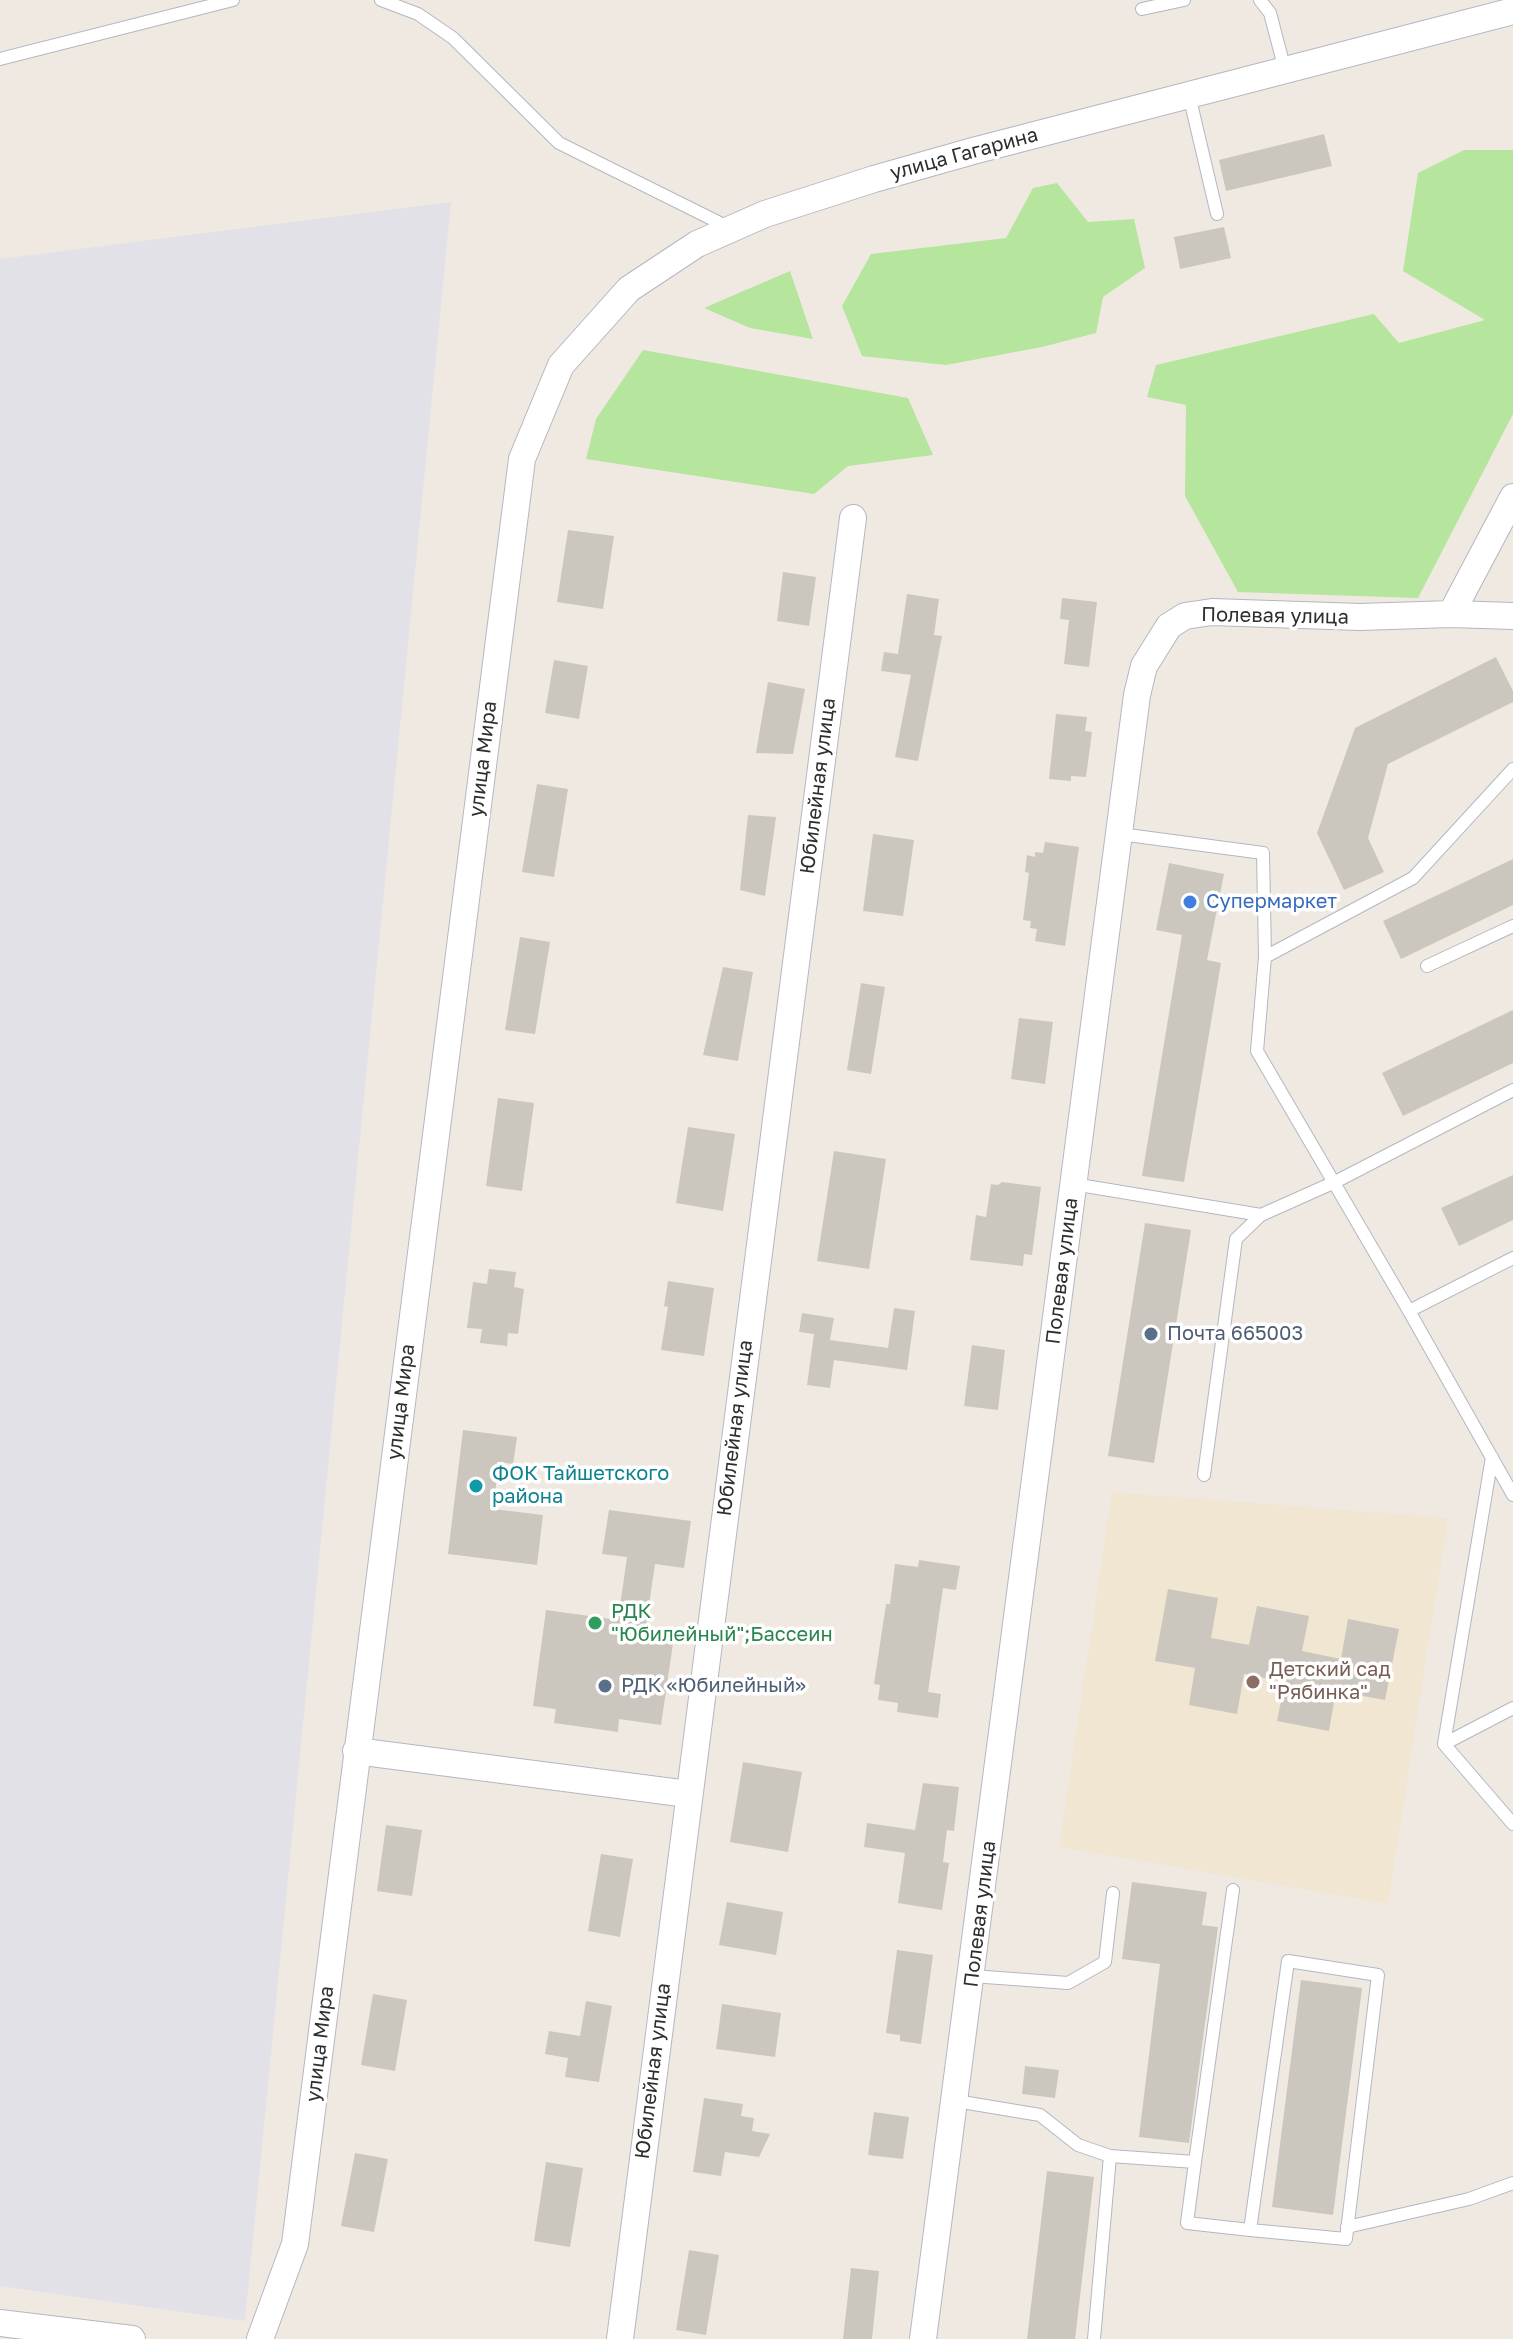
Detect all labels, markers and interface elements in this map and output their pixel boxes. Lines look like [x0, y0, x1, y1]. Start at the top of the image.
street label: улица Гагарина [887, 123, 1041, 185]
street label: Полевая улица [1201, 603, 1349, 629]
street label: Юбилейная улица [795, 697, 841, 875]
street label: улица Мира [464, 700, 502, 818]
place label: Супермаркет [1206, 890, 1337, 914]
marker: Супермаркет [1181, 893, 1199, 911]
street label: Полевая улица [1041, 1196, 1083, 1346]
place label: Почта 665003 [1167, 1322, 1303, 1346]
marker: Почта 665003 [1142, 1325, 1160, 1343]
street label: Юбилейная улица [712, 1339, 758, 1517]
street label: улица Мира [382, 1343, 420, 1461]
place label: ФОК Тайшетского района [492, 1462, 669, 1509]
marker: ФОК Тайшетского района [467, 1477, 485, 1495]
place label: РДК "Юбилейный";Бассеин [611, 1600, 833, 1647]
marker: РДК "Юбилейный";Бассеин [586, 1614, 604, 1632]
place label: Детский сад "Рябинка" [1269, 1658, 1390, 1705]
marker: Детский сад "Рябинка" [1244, 1673, 1262, 1691]
place label: РДК «Юбилейный» [621, 1674, 806, 1698]
marker: РДК «Юбилейный» [596, 1677, 614, 1695]
street label: Полевая улица [959, 1839, 1001, 1989]
street label: Юбилейная улица [630, 1982, 676, 2160]
street label: улица Мира [301, 1985, 339, 2103]

